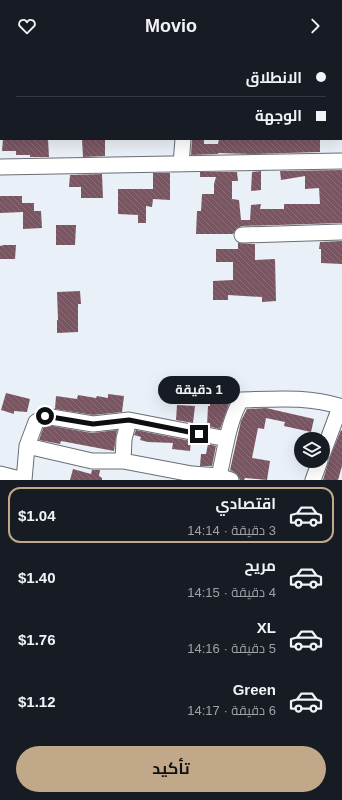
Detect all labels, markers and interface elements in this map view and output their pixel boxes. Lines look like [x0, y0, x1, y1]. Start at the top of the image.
icon: heart [16, 15, 38, 37]
icon: forward [304, 15, 326, 37]
text: Movio [145, 16, 197, 36]
text: الانطلاق [246, 69, 302, 86]
text: الوجهة [255, 107, 302, 124]
callout: 1 دقيقة [158, 376, 240, 404]
text: 1 دقيقة [175, 382, 223, 397]
route start [36, 407, 54, 425]
route end [190, 425, 208, 443]
map controls [294, 432, 330, 468]
button: layers [294, 432, 330, 468]
text: اقتصادي [216, 495, 276, 512]
icon: car [288, 497, 324, 533]
text: $1.04 [18, 507, 56, 524]
text: 3 دقيقة · 14:14 [187, 523, 276, 538]
text: مريح [244, 557, 276, 574]
icon: car [288, 559, 324, 595]
text: $1.40 [18, 569, 56, 586]
text: 4 دقيقة · 14:15 [187, 585, 276, 600]
text: XL [257, 619, 276, 636]
icon: car [288, 621, 324, 657]
text: $1.76 [18, 631, 56, 648]
text: 5 دقيقة · 14:16 [187, 641, 276, 656]
text: Green [233, 681, 276, 698]
icon: car [288, 683, 324, 719]
text: $1.12 [18, 693, 56, 710]
text: 6 دقيقة · 14:17 [187, 703, 276, 718]
button: تأكيد [16, 746, 326, 792]

